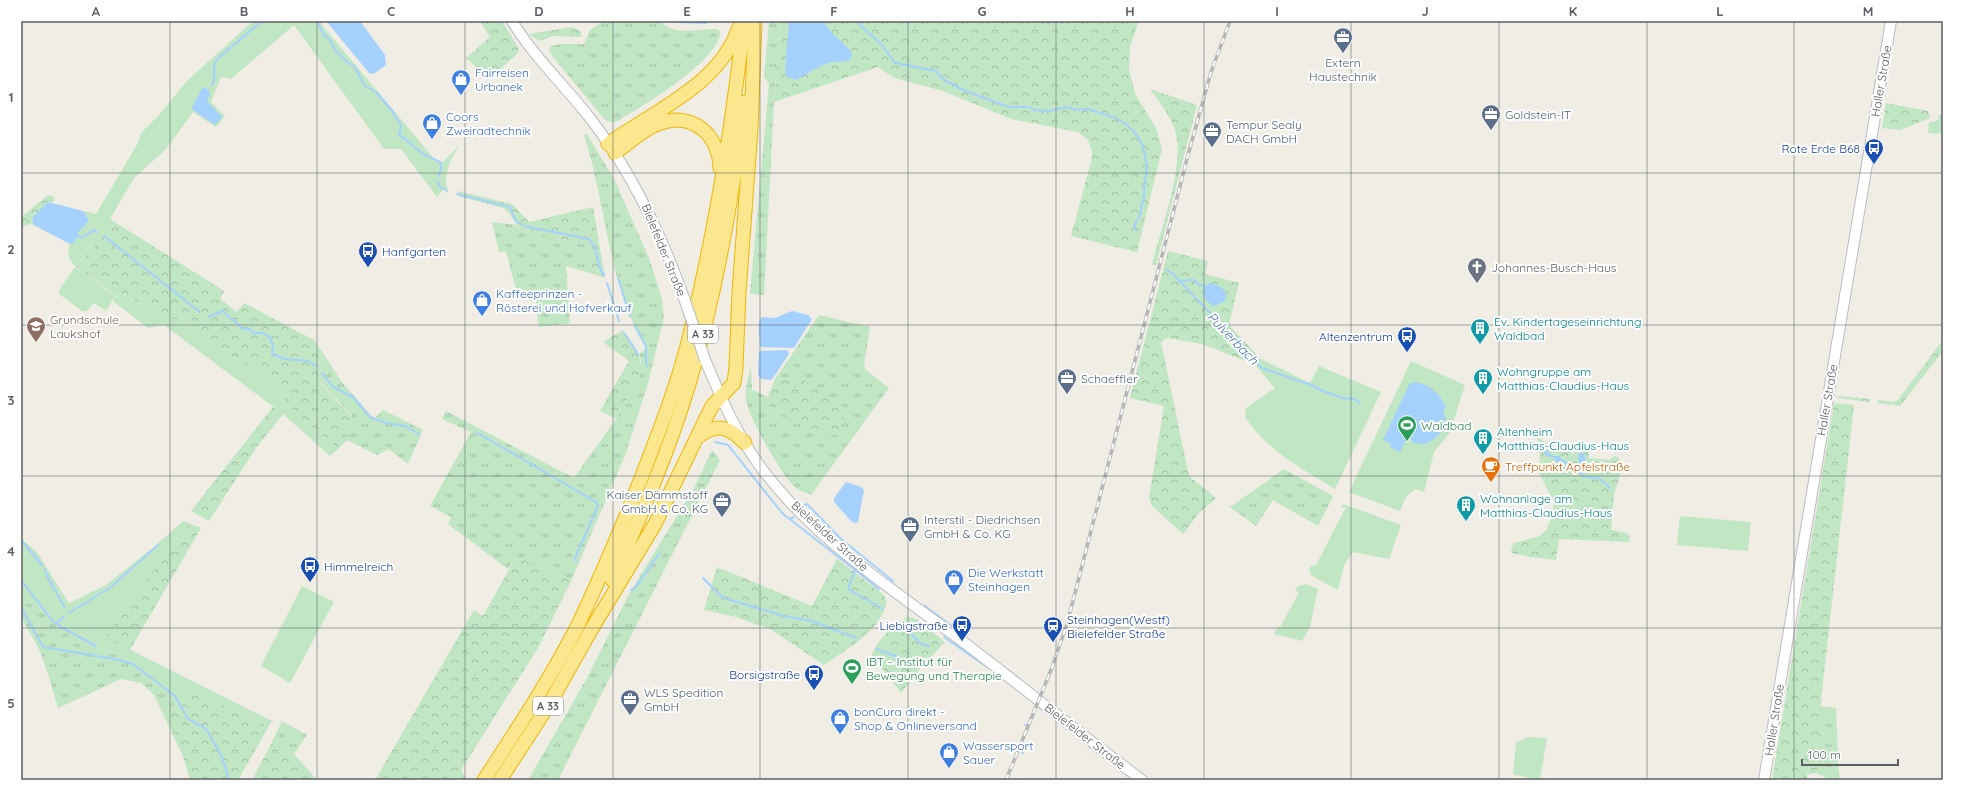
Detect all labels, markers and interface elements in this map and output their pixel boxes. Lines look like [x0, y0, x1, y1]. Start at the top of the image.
text: A [92, 3, 101, 19]
text: B [240, 3, 248, 19]
text: C [387, 3, 395, 19]
text: D [534, 3, 544, 19]
text: E [683, 3, 691, 19]
text: F [830, 3, 838, 19]
text: G [977, 3, 987, 19]
text: H [1125, 3, 1135, 19]
text: I [1275, 3, 1279, 19]
text: J [1421, 3, 1429, 19]
text: K [1569, 3, 1578, 19]
text: L [1716, 3, 1724, 19]
text: M [1863, 3, 1873, 19]
office icon: Extern Haustechnik [1332, 26, 1354, 54]
street label: Haller Straße [1867, 44, 1895, 118]
place label: Extern Haustechnik [1309, 55, 1377, 84]
place label: Fairreisen Urbanek [475, 65, 529, 94]
shop icon: Fairreisen Urbanek [450, 68, 472, 96]
text: 1 [8, 89, 14, 105]
office icon: Goldstein-IT [1480, 103, 1502, 131]
place label: Goldstein-IT [1505, 107, 1571, 122]
place label: Coors Zweiradtechnik [446, 109, 531, 138]
shop icon: Coors Zweiradtechnik [421, 112, 443, 140]
place label: Tempur Sealy DACH GmbH [1226, 117, 1302, 146]
office icon: Tempur Sealy DACH GmbH [1201, 120, 1223, 148]
bus stop icon: Rote Erde B68 [1863, 137, 1885, 165]
place label: Rote Erde B68 [1781, 141, 1860, 156]
street label: Bielefelder Straße [639, 202, 689, 299]
bus stop icon: Hanfgarten [357, 240, 379, 268]
text: 2 [7, 241, 15, 257]
place label: Hanfgarten [382, 244, 446, 259]
church icon: Johannes-Busch-Haus [1466, 256, 1488, 284]
place label: Johannes-Busch-Haus [1491, 260, 1617, 275]
place label: Kaffeeprinzen - Rösterei und Hofverkauf [496, 286, 632, 315]
shop icon: Kaffeeprinzen - Rösterei und Hofverkauf [471, 289, 493, 317]
water label: Pulverbach [1204, 308, 1262, 368]
place label: Grundschule Laukshof [50, 312, 119, 341]
place label: Ev. Kindertageseinrichtung Waldbad [1494, 314, 1642, 343]
school or university icon: Grundschule Laukshof [25, 315, 47, 343]
building icon: Ev. Kindertageseinrichtung Waldbad [1469, 317, 1491, 345]
road number: A 33 [688, 325, 718, 343]
bus stop icon: Altenzentrum [1396, 325, 1418, 353]
place label: Altenzentrum [1319, 329, 1393, 344]
street label: Haller Straße [1813, 363, 1841, 437]
place label: Wohngruppe am Matthias-Claudius-Haus [1497, 364, 1629, 393]
office icon: Schaeffler [1056, 367, 1078, 395]
building icon: Wohngruppe am Matthias-Claudius-Haus [1472, 367, 1494, 395]
place label: Schaeffler [1081, 371, 1138, 386]
text: 3 [8, 392, 15, 408]
sports icon: Waldbad [1396, 414, 1418, 442]
place label: Waldbad [1421, 418, 1471, 433]
place label: Altenheim Matthias-Claudius-Haus [1497, 424, 1629, 453]
building icon: Altenheim Matthias-Claudius-Haus [1472, 427, 1494, 455]
cafe icon: Treffpunkt Apfelstraße [1480, 455, 1502, 483]
place label: Treffpunkt Apfelstraße [1505, 459, 1630, 474]
place label: Kaiser Dämmstoff GmbH & Co. KG [606, 487, 708, 516]
office icon: Kaiser Dämmstoff GmbH & Co. KG [711, 490, 733, 518]
place label: Wohnanlage am Matthias-Claudius-Haus [1480, 491, 1612, 520]
building icon: Wohnanlage am Matthias-Claudius-Haus [1455, 494, 1477, 522]
street label: Bielefelder Straße [788, 497, 872, 575]
place label: Interstil - Diedrichsen GmbH & Co. KG [924, 512, 1040, 541]
office icon: Interstil - Diedrichsen GmbH & Co. KG [899, 515, 921, 543]
text: 4 [7, 543, 15, 559]
bus stop icon: Himmelreich [299, 555, 321, 583]
place label: Himmelreich [324, 559, 393, 574]
place label: Die Werkstatt Steinhagen [968, 565, 1044, 594]
shop icon: Die Werkstatt Steinhagen [943, 568, 965, 596]
place label: Steinhagen(Westf) Bielefelder Straße [1067, 612, 1170, 641]
bus stop icon: Liebigstraße [951, 614, 973, 642]
station icon: Steinhagen(Westf) Bielefelder Straße [1042, 615, 1064, 643]
place label: Liebigstraße [880, 618, 948, 633]
place label: IBT – Institut für Bewegung und Therapie [866, 654, 1002, 683]
sports icon: IBT – Institut für Bewegung und Therapie [841, 657, 863, 685]
bus stop icon: Borsigstraße [803, 663, 825, 691]
place label: Borsigstraße [729, 667, 800, 682]
street label: Haller Straße [1761, 683, 1787, 757]
place label: WLS Spedition GmbH [644, 685, 723, 714]
office icon: WLS Spedition GmbH [619, 688, 641, 716]
text: 5 [7, 695, 15, 711]
road number: A 33 [533, 697, 563, 715]
street label: Bielefelder Straße [1042, 700, 1129, 772]
place label: bonCura direkt - Shop & Onlineversand [854, 704, 977, 733]
shop icon: bonCura direkt - Shop & Onlineversand [829, 707, 851, 735]
place label: Wassersport Sauer [963, 738, 1033, 767]
shop icon: Wassersport Sauer [938, 741, 960, 769]
scale bar [1802, 741, 1898, 767]
text: 100 m [1808, 747, 1841, 762]

